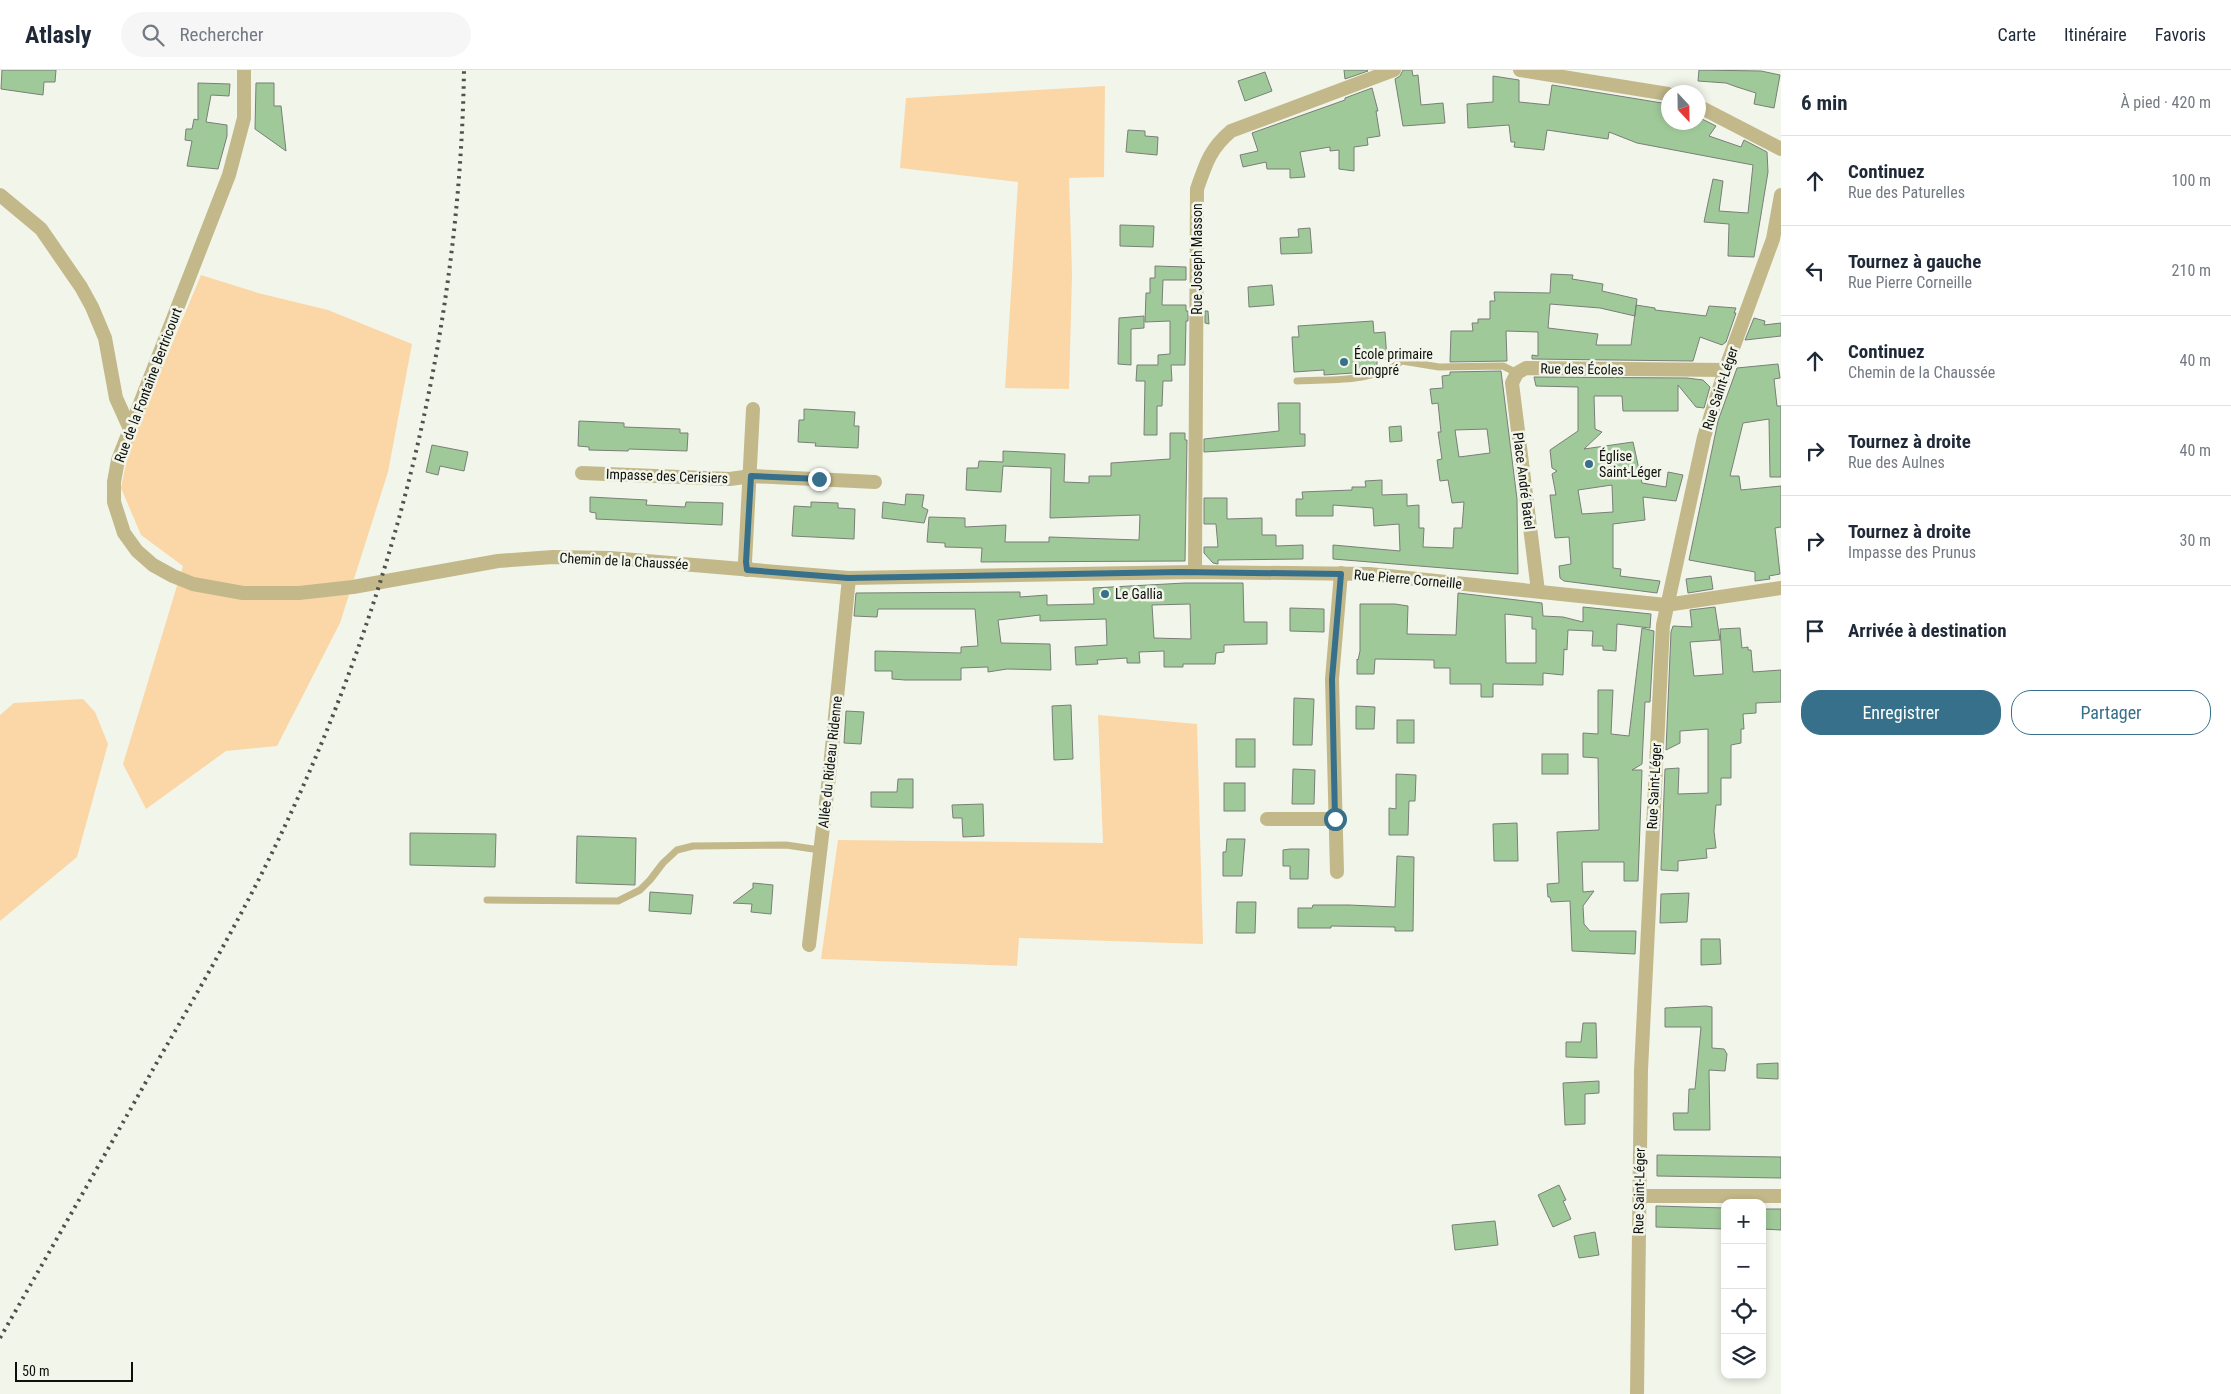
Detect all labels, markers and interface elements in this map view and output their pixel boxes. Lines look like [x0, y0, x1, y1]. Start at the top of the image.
search box [121, 12, 471, 57]
text: Atlasly [25, 21, 91, 49]
icon: search [139, 21, 167, 49]
text: Rechercher [179, 23, 264, 46]
text: Carte [1997, 24, 2036, 45]
text: Itinéraire [2064, 24, 2127, 45]
text: Favoris [2155, 24, 2206, 45]
north arrow [1661, 85, 1706, 130]
text: 6 min [1801, 91, 1848, 115]
text: À pied · 420 m [2120, 93, 2211, 112]
text: Continuez [1848, 160, 1925, 183]
icon: ahead [1801, 167, 1829, 195]
text: 100 m [2172, 171, 2211, 190]
text: Rue des Paturelles [1848, 183, 1965, 202]
street label: Rue Joseph Masson [1189, 203, 1205, 315]
text: Tournez à gauche [1848, 250, 1981, 273]
icon: left [1801, 257, 1829, 285]
text: 210 m [2172, 261, 2211, 280]
text: Rue Pierre Corneille [1848, 273, 1972, 292]
street label: Rue de la Fontaine Bertricourt [111, 305, 185, 465]
text: Continuez [1848, 340, 1925, 363]
street label: Rue Saint-Léger [1699, 344, 1741, 432]
place label: École primaire Longpré [1354, 345, 1433, 378]
icon: ahead [1801, 347, 1829, 375]
text: 40 m [2179, 351, 2211, 370]
marker: École primaire Longpré [1338, 356, 1350, 368]
street label: Rue des Écoles [1540, 359, 1624, 378]
text: Chemin de la Chaussée [1848, 363, 1995, 382]
text: Tournez à droite [1848, 430, 1971, 453]
street label: Place André Batel [1510, 431, 1538, 531]
icon: right [1801, 437, 1829, 465]
text: 40 m [2179, 441, 2211, 460]
place label: Église Saint-Léger [1599, 447, 1662, 480]
text: Rue des Aulnes [1848, 453, 1945, 472]
marker: Église Saint-Léger [1583, 458, 1595, 470]
street label: Impasse des Cerisiers [606, 466, 728, 486]
route end [808, 468, 831, 491]
text: Tournez à droite [1848, 520, 1971, 543]
icon: right [1801, 527, 1829, 555]
text: 30 m [2179, 531, 2211, 550]
text: Impasse des Prunus [1848, 543, 1976, 562]
street label: Chemin de la Chaussée [559, 550, 689, 572]
street label: Rue Pierre Corneille [1353, 566, 1463, 592]
place label: Le Gallia [1115, 586, 1163, 602]
marker: Le Gallia [1099, 588, 1111, 600]
icon: arrive [1801, 617, 1829, 645]
text: Arrivée à destination [1848, 619, 2007, 642]
button: Enregistrer [1801, 690, 2001, 735]
button: Partager [2011, 690, 2211, 735]
street label: Allée du Rideau Ridenne [815, 695, 845, 829]
street label: Rue Saint-Léger [1644, 742, 1664, 830]
route start [1324, 808, 1347, 831]
street label: Rue Saint-Léger [1630, 1148, 1648, 1234]
map controls [1721, 1199, 1766, 1379]
button: + [1721, 1199, 1766, 1244]
button: − [1721, 1244, 1766, 1289]
button: locate [1721, 1289, 1766, 1334]
button: layers [1721, 1334, 1766, 1379]
scale bar [15, 1359, 132, 1382]
text: 50 m [22, 1363, 50, 1379]

